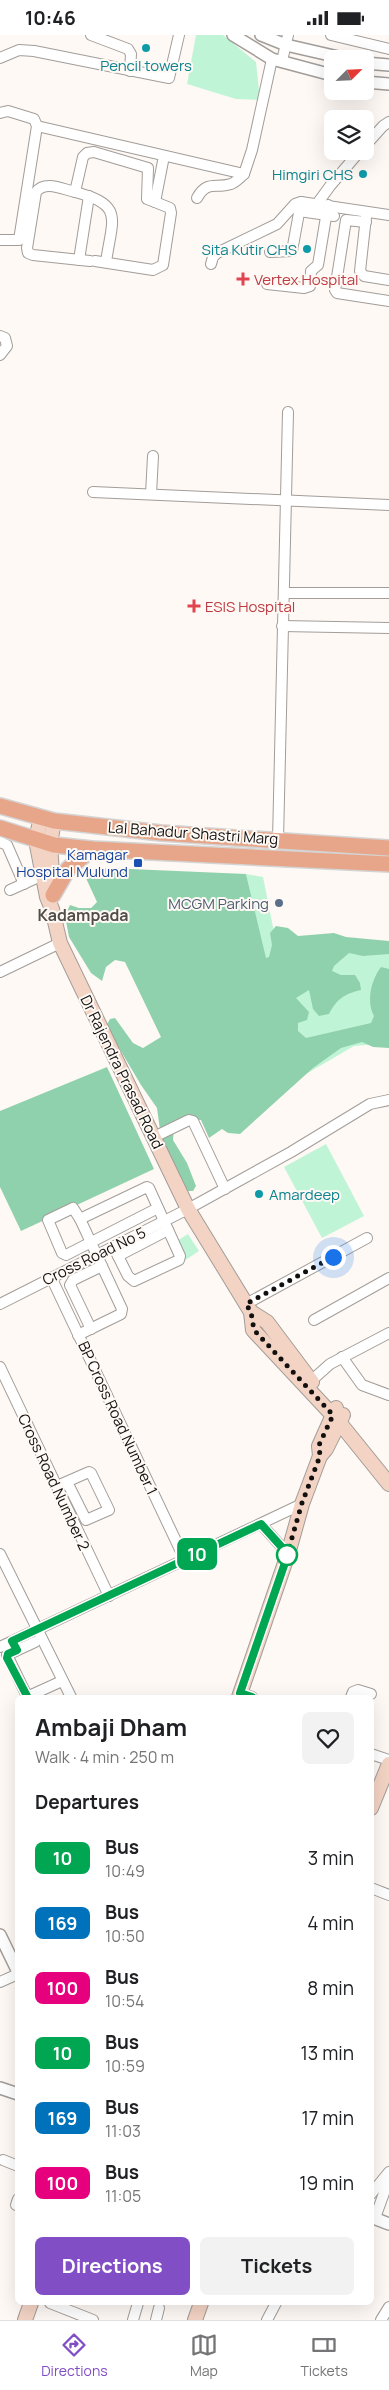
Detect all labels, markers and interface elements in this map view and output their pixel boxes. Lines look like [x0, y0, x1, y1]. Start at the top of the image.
text: 10:46 [25, 5, 76, 31]
marker: Pencil towers [140, 42, 152, 54]
north arrow [324, 50, 374, 100]
map controls [324, 50, 374, 160]
place label: Pencil towers [100, 55, 192, 76]
button: layers [324, 110, 374, 160]
place label: Himgiri CHS [272, 164, 353, 185]
marker: Himgiri CHS [357, 168, 369, 180]
place label: Sita Kutir CHS [201, 239, 297, 260]
marker: Sita Kutir CHS [301, 243, 313, 255]
place label: Vertex Hospital [254, 269, 359, 290]
marker: Vertex Hospital [236, 272, 250, 286]
place label: ESIS Hospital [205, 596, 295, 617]
marker: ESIS Hospital [187, 599, 201, 613]
street label: Lal Bahadur Shastri Marg [107, 817, 279, 849]
place label: Kamagar Hospital Mulund [16, 844, 129, 882]
marker: Kamagar Hospital Mulund [132, 857, 144, 869]
place label: MCGM Parking [168, 893, 269, 914]
marker: MCGM Parking [273, 897, 285, 909]
district label: Kadampada [37, 904, 129, 926]
street label: Dr Rajendra Prasad Road [76, 991, 168, 1153]
place label: Amardeep [269, 1184, 340, 1205]
marker: Amardeep [253, 1188, 265, 1200]
street label: Cross Road No 5 [39, 1222, 149, 1290]
your location [321, 1245, 346, 1270]
street label: BP Cross Road Number 1 [73, 1338, 163, 1498]
street label: Cross Road Number 2 [13, 1410, 95, 1554]
line badge: 10 [174, 1538, 220, 1570]
text: 10 [187, 1542, 207, 1566]
unlabelled marker [276, 1544, 298, 1566]
text: Ambaji Dham [35, 1710, 187, 1743]
button: heart [302, 1712, 354, 1764]
text: Walk · 4 min · 250 m [35, 1746, 174, 1768]
text: Departures [35, 1789, 139, 1815]
text: Bus [105, 1834, 139, 1860]
text: 3 min [308, 1845, 354, 1871]
text: 10 [53, 1846, 72, 1870]
text: 10:49 [105, 1860, 145, 1882]
text: Bus [105, 1899, 139, 1925]
text: 4 min [307, 1910, 354, 1936]
text: 169 [48, 1911, 77, 1935]
text: 10:50 [105, 1925, 145, 1947]
text: Bus [105, 1964, 139, 1990]
text: 8 min [307, 1975, 354, 2001]
text: 100 [47, 1976, 78, 2000]
text: 10:54 [105, 1990, 144, 2012]
text: Bus [105, 2029, 139, 2055]
text: 13 min [300, 2040, 354, 2066]
text: 10 [53, 2041, 72, 2065]
text: 10:59 [105, 2055, 145, 2077]
text: Bus [105, 2094, 139, 2120]
text: 17 min [301, 2105, 354, 2131]
text: 169 [48, 2106, 77, 2130]
text: 11:03 [105, 2120, 141, 2142]
text: Bus [105, 2159, 139, 2185]
text: 19 min [299, 2170, 354, 2196]
text: 100 [47, 2171, 78, 2195]
text: 11:05 [105, 2185, 141, 2207]
button: Directions [35, 2237, 190, 2295]
button: Tickets [200, 2237, 354, 2295]
tab: Directions [41, 2331, 108, 2380]
tab: Map [190, 2331, 218, 2380]
tab: Tickets [300, 2331, 348, 2380]

